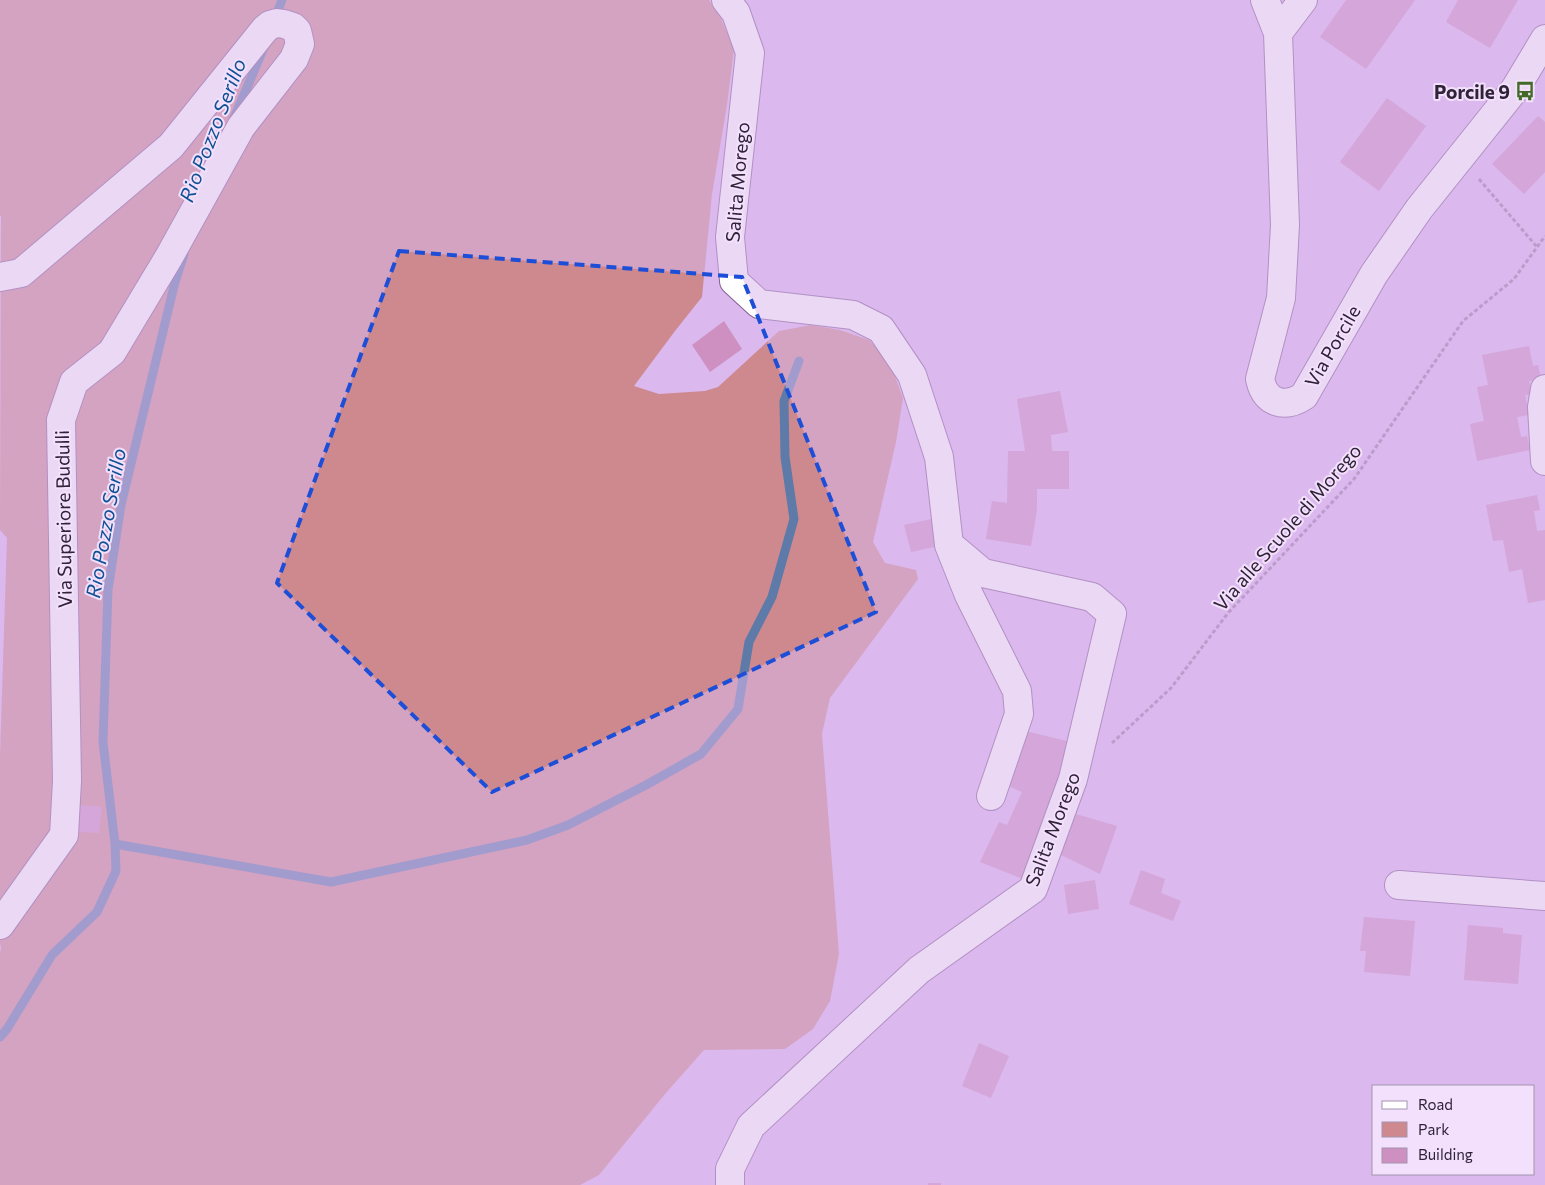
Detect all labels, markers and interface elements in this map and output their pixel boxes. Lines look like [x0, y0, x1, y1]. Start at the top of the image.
water label: Rio Pozzo Serillo [174, 55, 250, 205]
place label: Porcile 9 [1434, 80, 1510, 103]
bus stop icon: Porcile 9 [1514, 80, 1536, 102]
street label: Salita Morego [720, 121, 754, 243]
street label: Via Porcile [1299, 301, 1365, 391]
street label: Via Superiore Budulli [50, 430, 76, 608]
street label: Via alle Scuole di Morego [1208, 439, 1366, 615]
water label: Rio Pozzo Serillo [80, 446, 130, 600]
street label: Salita Morego [1020, 769, 1084, 889]
legend [1372, 1085, 1535, 1175]
text: Road [1418, 1095, 1453, 1113]
text: Park [1418, 1120, 1449, 1138]
text: Building [1418, 1145, 1473, 1163]

